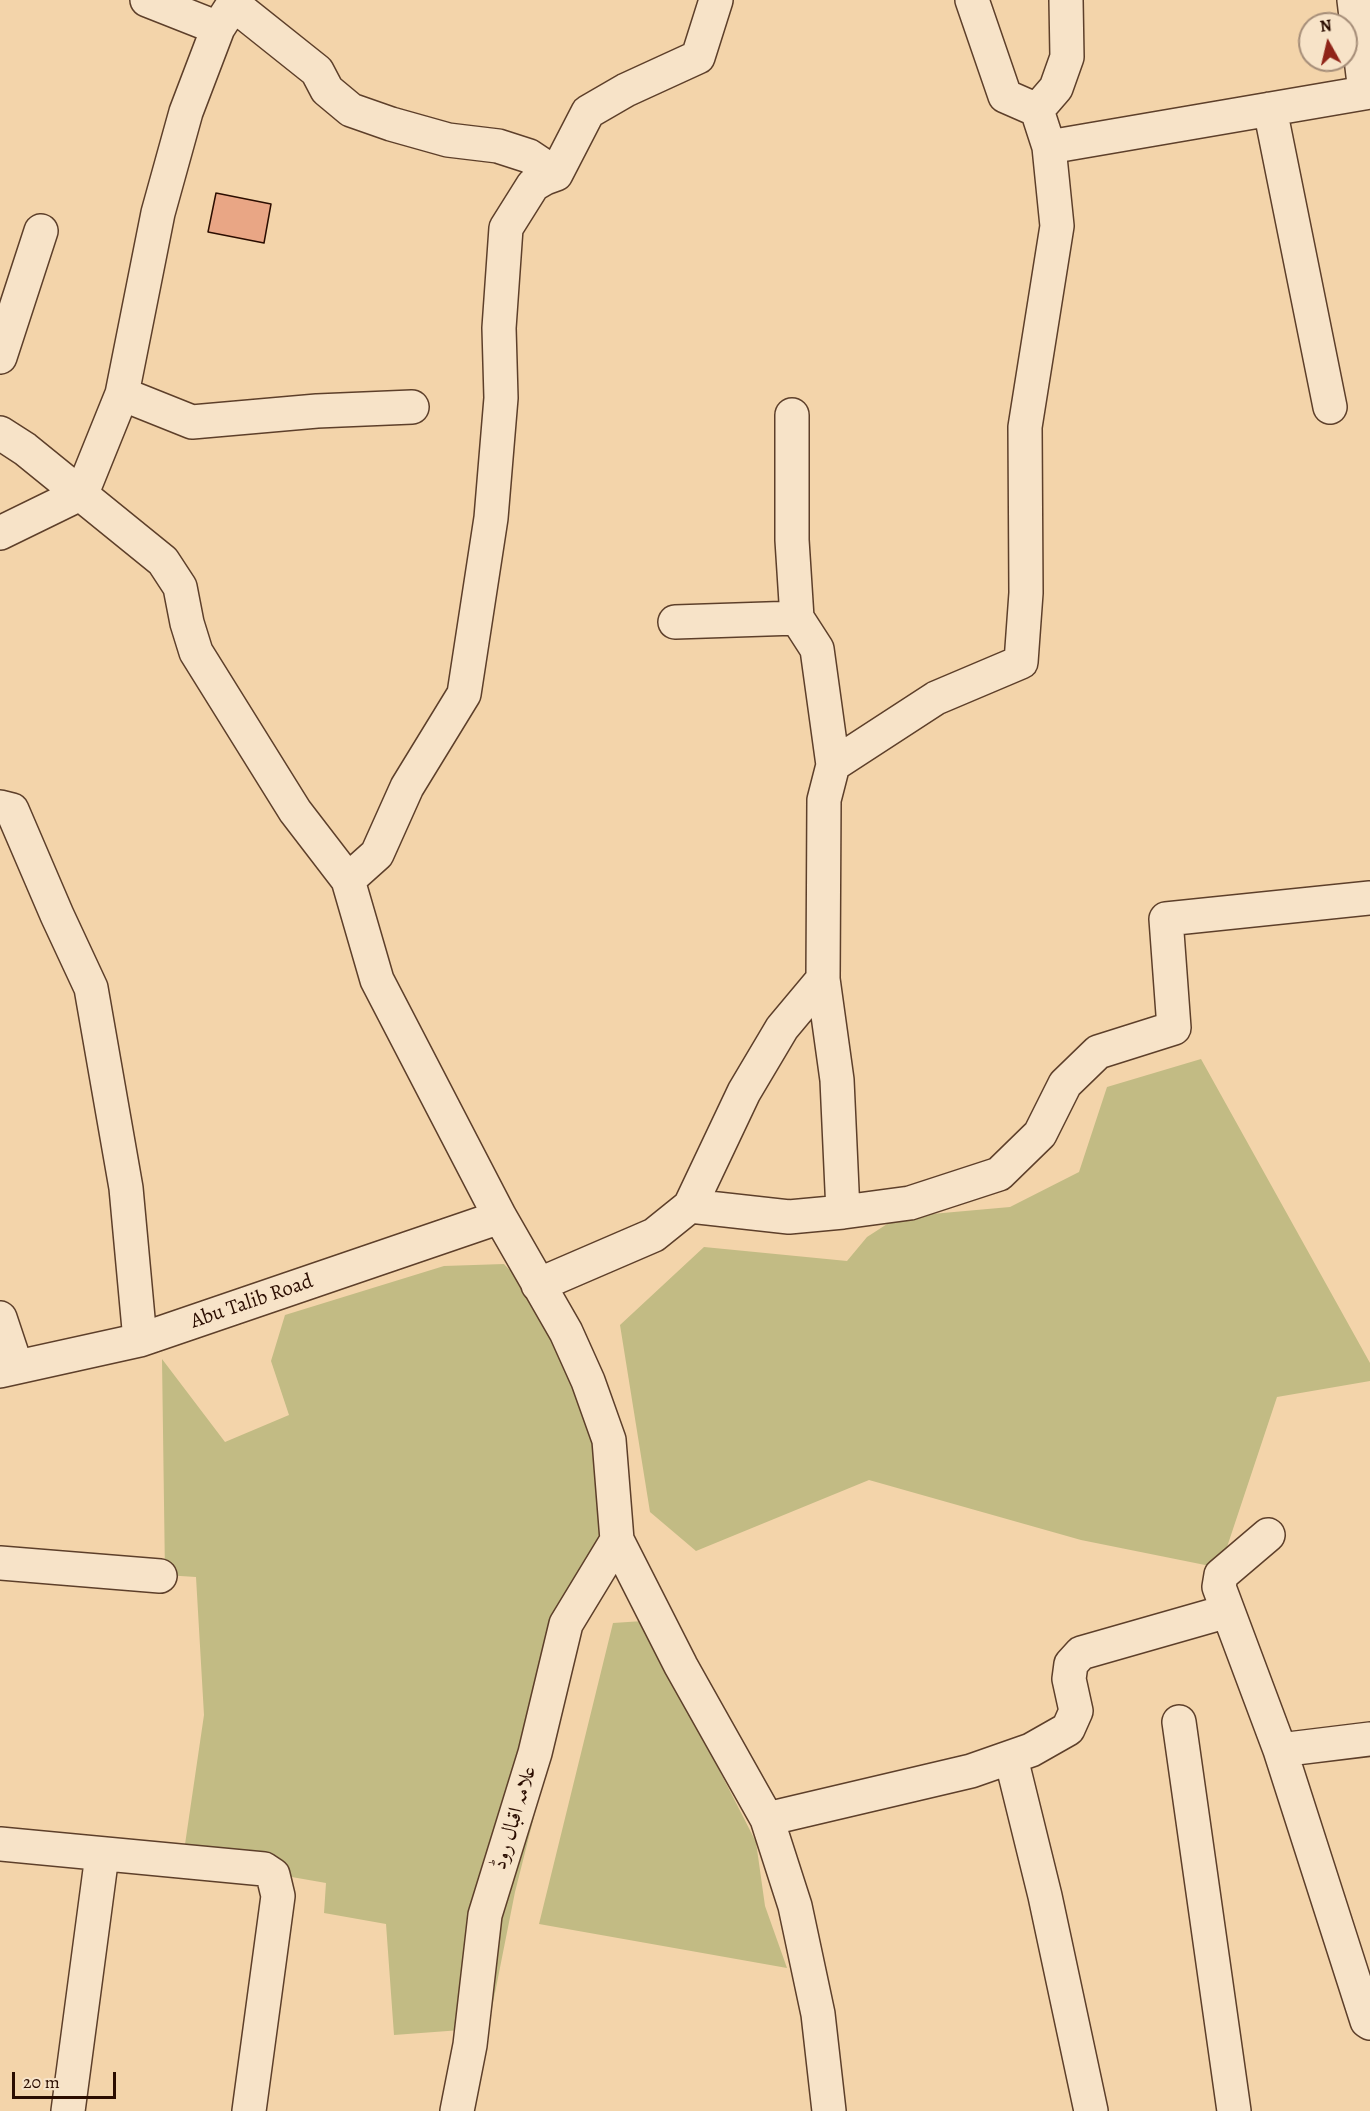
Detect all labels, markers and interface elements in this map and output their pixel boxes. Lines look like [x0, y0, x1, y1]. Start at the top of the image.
north arrow [1298, 12, 1358, 72]
text: N [1318, 14, 1333, 38]
street label: Abu Talib Road [187, 1269, 317, 1335]
street label: علامہ اقبال روڈ [487, 1763, 543, 1873]
scale bar [15, 2060, 118, 2098]
text: 20 m [23, 2070, 60, 2094]

